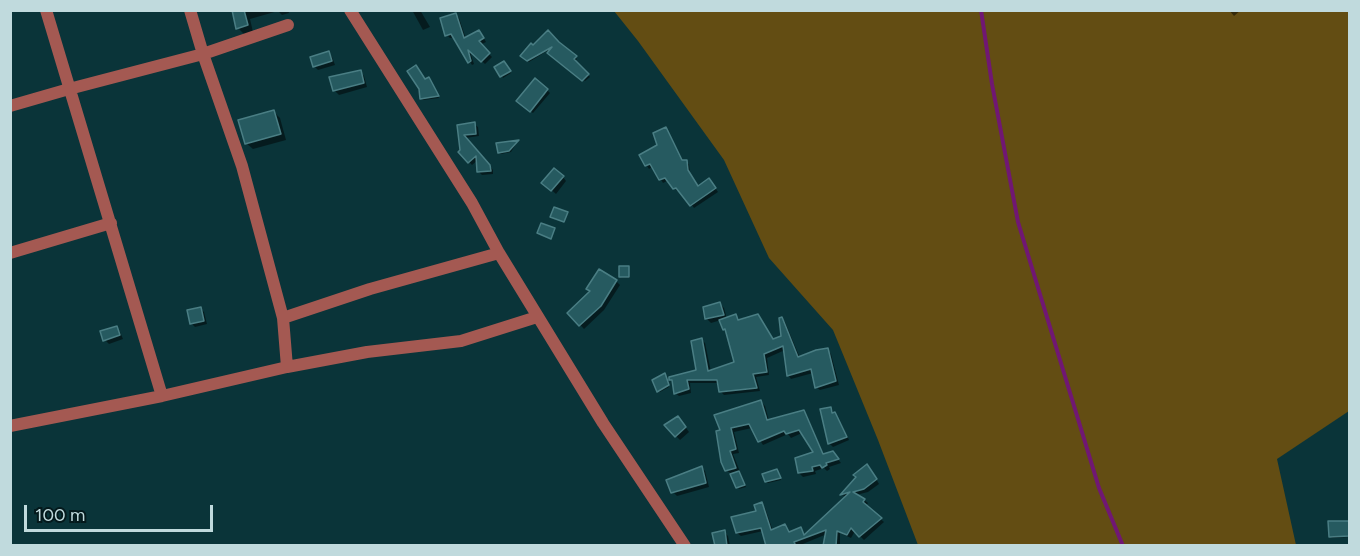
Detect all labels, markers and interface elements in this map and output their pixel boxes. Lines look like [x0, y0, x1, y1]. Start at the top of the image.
scale bar [27, 493, 216, 531]
text: 100 m [35, 504, 85, 526]

